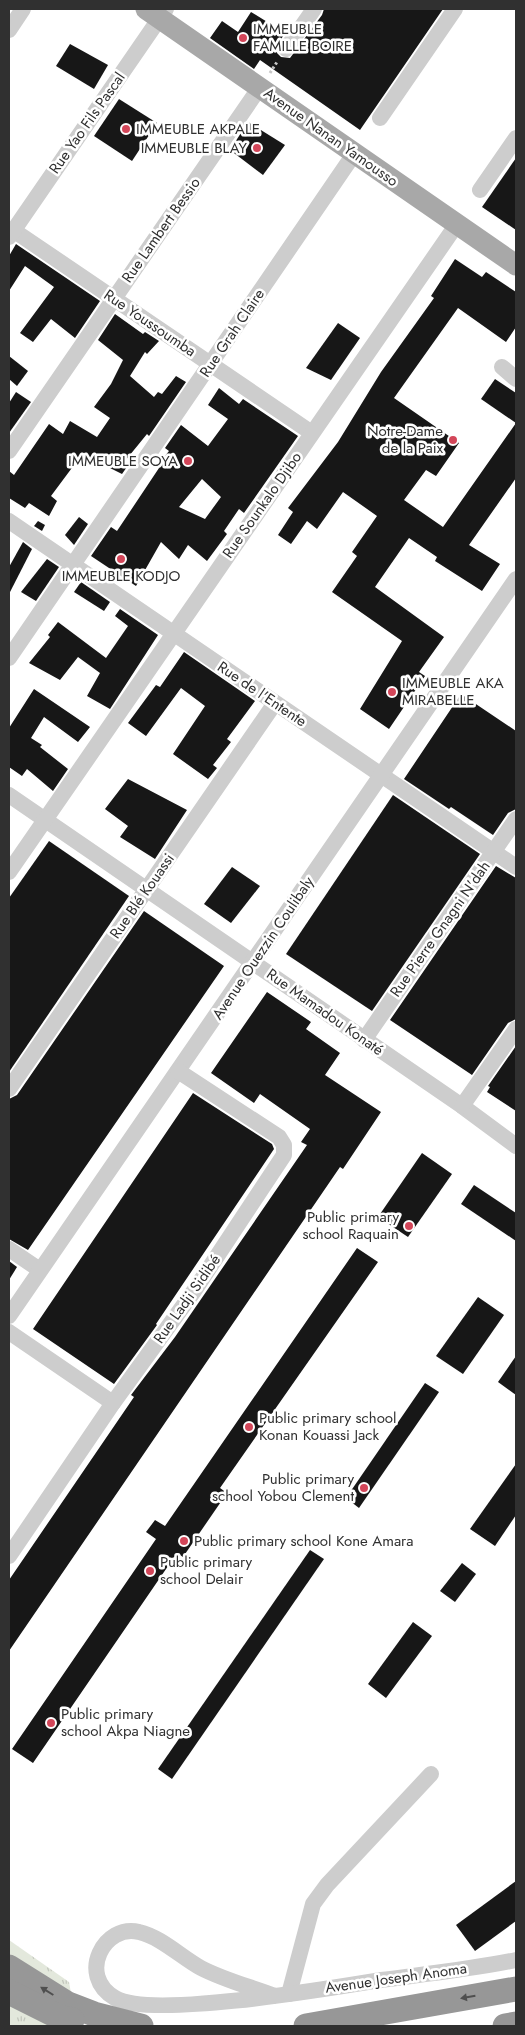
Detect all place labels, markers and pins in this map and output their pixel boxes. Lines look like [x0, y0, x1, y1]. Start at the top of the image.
place label: IMMEUBLE FAMILLE BOIRE [253, 18, 352, 57]
marker: IMMEUBLE FAMILLE BOIRE [237, 32, 249, 44]
place label: IMMEUBLE AKPALE [136, 118, 260, 140]
marker: IMMEUBLE AKPALE [120, 123, 132, 135]
place label: IMMEUBLE BLAY [141, 137, 248, 159]
marker: IMMEUBLE BLAY [251, 142, 263, 154]
place label: Notre-Dame de la Paix [367, 420, 444, 459]
marker: Notre-Dame de la Paix [447, 434, 459, 446]
place label: IMMEUBLE SOYA [68, 450, 178, 472]
marker: IMMEUBLE SOYA [182, 455, 194, 467]
marker: IMMEUBLE KODJO [115, 553, 127, 565]
place label: IMMEUBLE KODJO [62, 565, 181, 587]
place label: IMMEUBLE AKA MIRABELLE [402, 672, 504, 711]
marker: IMMEUBLE AKA MIRABELLE [386, 686, 398, 698]
place label: Public primary school Raquain [303, 1206, 399, 1245]
marker: Public primary school Raquain [403, 1220, 415, 1232]
place label: Public primary school Konan Kouassi Jack [259, 1407, 397, 1446]
marker: Public primary school Konan Kouassi Jack [243, 1421, 255, 1433]
place label: Public primary school Yobou Clement [212, 1468, 354, 1507]
marker: Public primary school Yobou Clement [358, 1482, 370, 1494]
place label: Public primary school Kone Amara [194, 1530, 413, 1552]
marker: Public primary school Kone Amara [178, 1535, 190, 1547]
place label: Public primary school Delair [160, 1551, 252, 1590]
marker: Public primary school Delair [144, 1565, 156, 1577]
place label: Public primary school Akpa Niagne [61, 1703, 190, 1742]
marker: Public primary school Akpa Niagne [45, 1717, 57, 1729]

